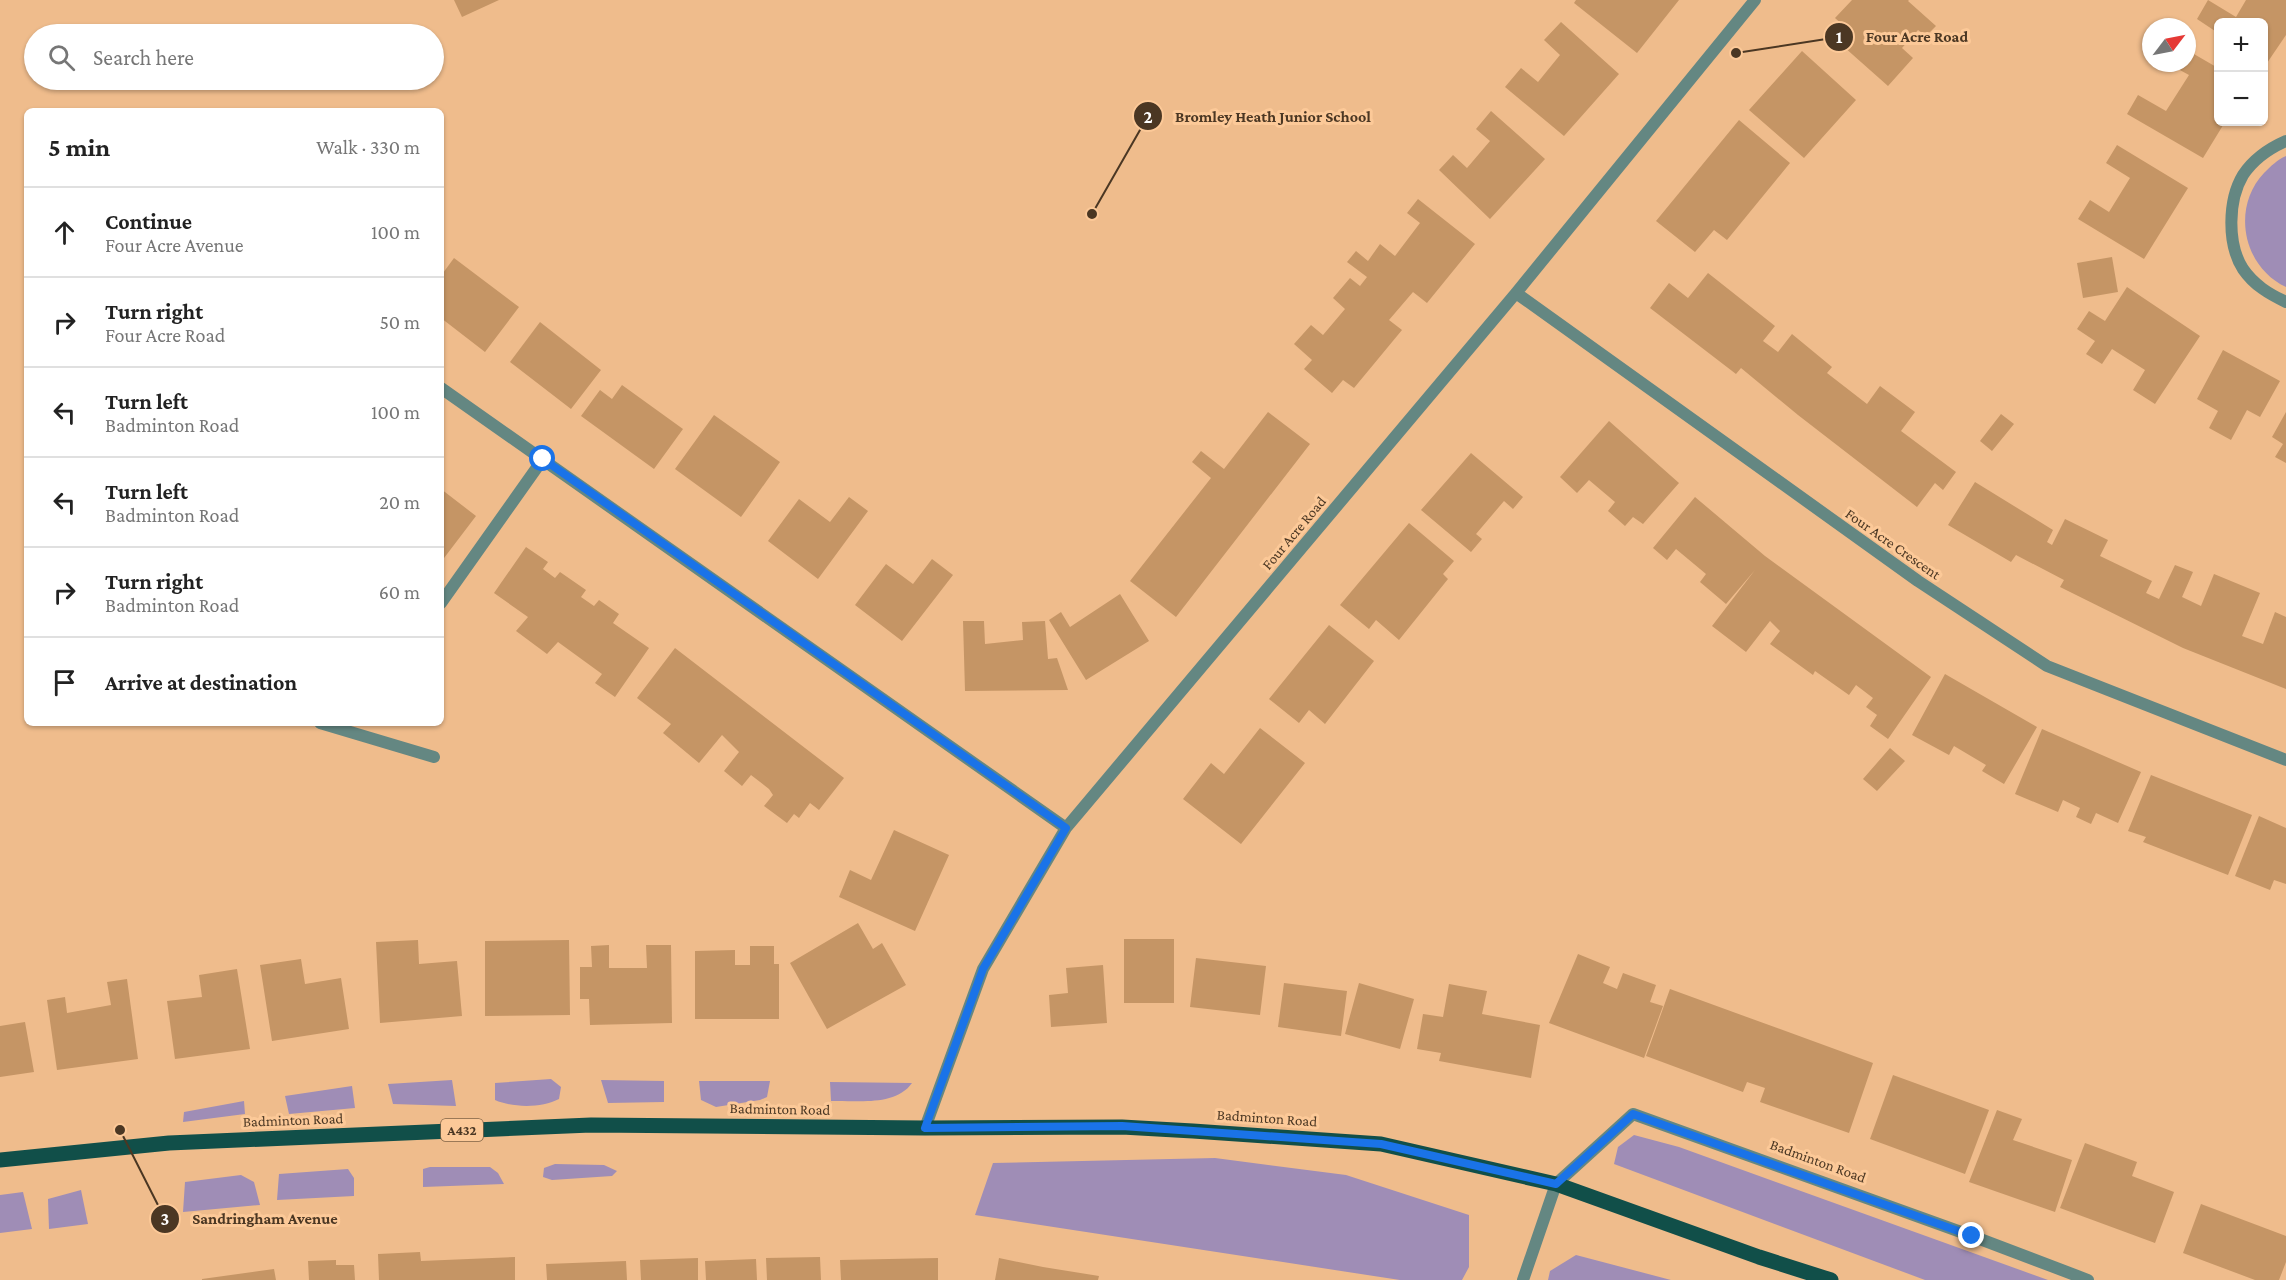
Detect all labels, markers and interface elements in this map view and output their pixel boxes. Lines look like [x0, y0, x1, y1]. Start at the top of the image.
north arrow [2142, 18, 2196, 72]
map controls [2214, 18, 2268, 126]
button: + [2214, 18, 2268, 72]
callout: Four Acre Road [1824, 20, 1980, 54]
search box [24, 24, 444, 90]
text: 1 [1836, 27, 1843, 47]
text: Four Acre Road [1866, 28, 1968, 45]
icon: search [45, 41, 78, 74]
text: Search here [93, 45, 194, 70]
button: − [2214, 72, 2268, 126]
callout: Bromley Heath Junior School [1133, 99, 1383, 133]
text: 2 [1143, 107, 1153, 127]
text: Bromley Heath Junior School [1175, 108, 1371, 125]
text: 5 min [48, 133, 110, 162]
text: Walk · 330 m [316, 136, 420, 158]
text: Continue [105, 209, 192, 234]
icon: ahead [48, 216, 81, 249]
text: 100 m [371, 221, 420, 243]
text: Four Acre Avenue [105, 234, 244, 256]
text: Turn right [105, 299, 203, 324]
icon: right [48, 306, 81, 339]
text: 50 m [379, 311, 420, 333]
text: Four Acre Road [105, 324, 225, 346]
text: Turn left [105, 389, 188, 414]
icon: left [48, 396, 81, 429]
text: 100 m [371, 401, 420, 423]
text: Badminton Road [105, 414, 239, 436]
route start [529, 445, 555, 471]
text: Turn left [105, 479, 188, 504]
icon: left [48, 486, 81, 519]
text: 20 m [379, 491, 420, 513]
street label: Four Acre Road [1259, 493, 1329, 573]
text: Badminton Road [105, 504, 239, 526]
street label: Four Acre Crescent [1843, 505, 1944, 583]
text: Turn right [105, 569, 203, 594]
icon: right [48, 576, 81, 609]
text: 60 m [379, 581, 420, 603]
text: Badminton Road [105, 594, 239, 616]
icon: arrive [48, 666, 81, 699]
text: Arrive at destination [105, 670, 297, 695]
street label: Badminton Road [730, 1100, 831, 1118]
street label: Badminton Road [1216, 1107, 1318, 1129]
street label: Badminton Road [242, 1110, 344, 1130]
road number: A432 [441, 1119, 483, 1141]
street label: Badminton Road [1768, 1136, 1868, 1186]
callout: Sandringham Avenue [150, 1202, 349, 1236]
text: 3 [161, 1209, 169, 1229]
text: Sandringham Avenue [192, 1210, 338, 1227]
route end [1958, 1222, 1984, 1248]

